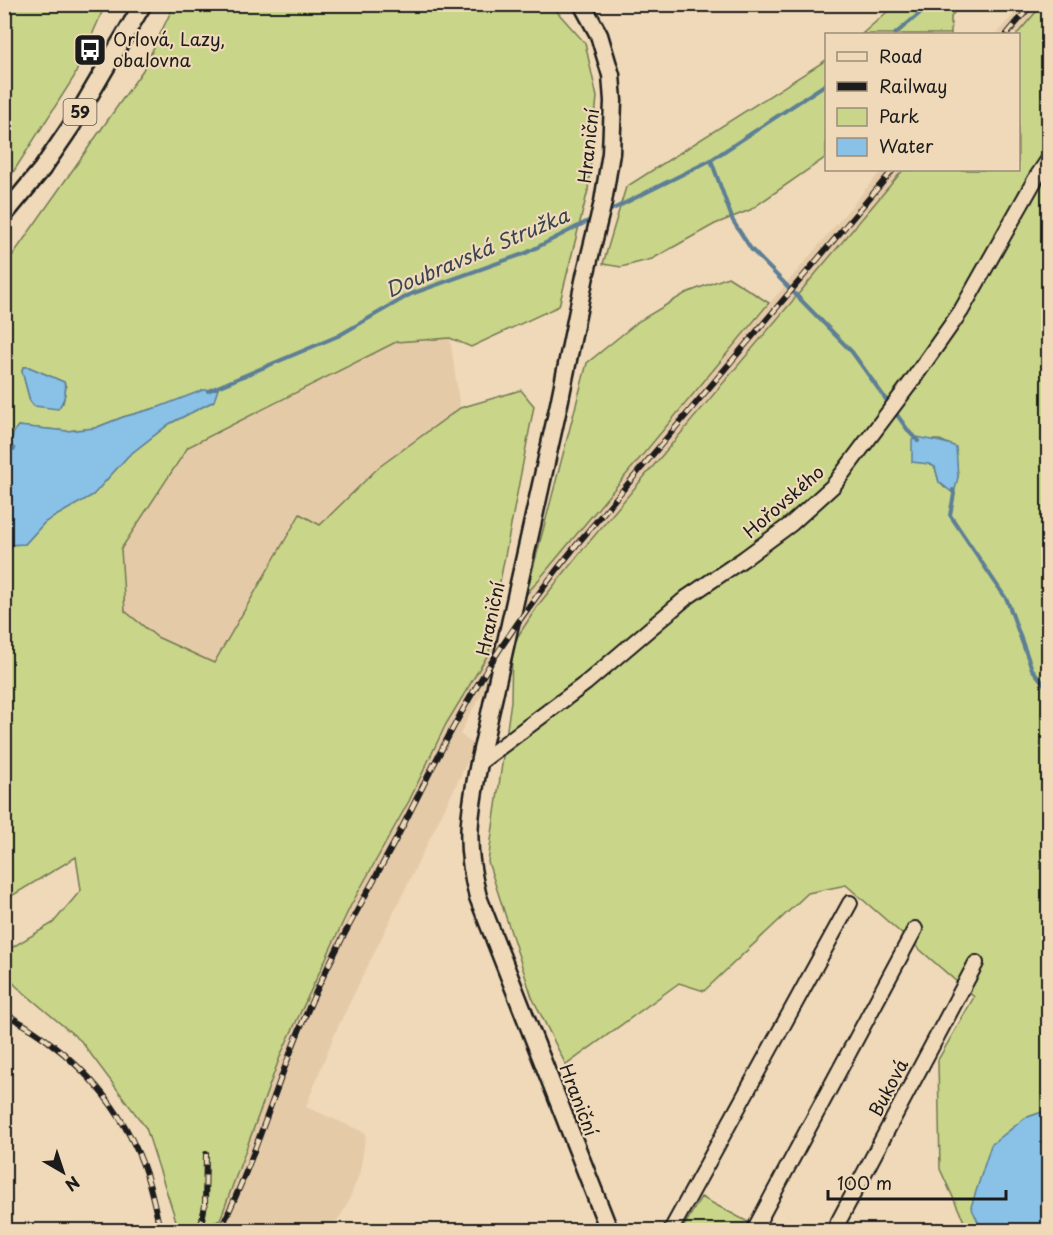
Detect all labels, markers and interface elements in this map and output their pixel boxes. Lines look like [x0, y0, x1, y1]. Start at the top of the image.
place label: Orlová, Lazy, obalovna [113, 25, 225, 73]
bus stop icon: Orlová, Lazy, obalovna [72, 32, 108, 68]
legend [825, 33, 1020, 171]
text: Road [879, 42, 923, 69]
text: Railway [879, 72, 947, 99]
road number: 59 [64, 99, 97, 125]
text: Park [879, 102, 919, 129]
street label: Hraniční [570, 107, 605, 185]
text: Water [879, 132, 934, 159]
water label: Doubravská Stružka [380, 200, 574, 304]
street label: Hořovského [737, 458, 829, 544]
street label: Hraniční [468, 579, 511, 658]
street label: Buková [861, 1054, 914, 1121]
street label: Hraniční [553, 1059, 606, 1140]
north arrow [33, 1142, 93, 1202]
scale bar [828, 1163, 1006, 1201]
text: 100 m [837, 1169, 892, 1196]
text: N [61, 1171, 86, 1198]

